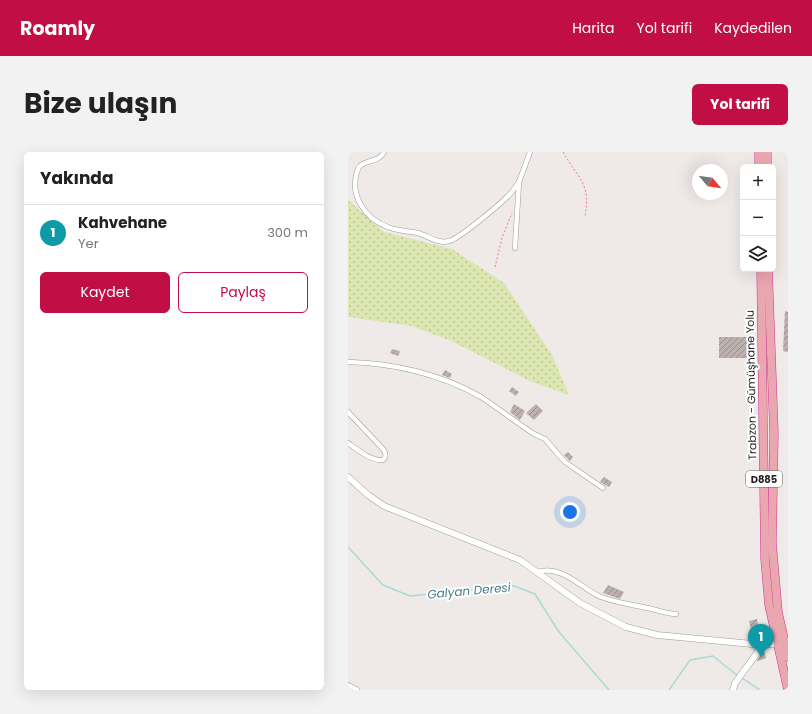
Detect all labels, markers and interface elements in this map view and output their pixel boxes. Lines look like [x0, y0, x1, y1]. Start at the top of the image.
text: Roamly [20, 15, 95, 42]
text: Harita [572, 18, 615, 38]
text: Yol tarifi [637, 18, 692, 38]
text: Kaydedilen [714, 18, 792, 38]
text: Bize ulaşın [24, 84, 177, 123]
button: Yol tarifi [692, 84, 788, 125]
north arrow [692, 164, 728, 200]
map controls [740, 164, 776, 272]
button: + [740, 164, 776, 200]
text: Yakında [40, 166, 113, 190]
button: − [740, 200, 776, 236]
text: Kahvehane [78, 212, 167, 233]
text: 1 [51, 223, 55, 242]
text: 300 m [267, 223, 308, 242]
text: Yer [78, 234, 99, 253]
button: layers [740, 236, 776, 272]
button: Kaydet [40, 272, 170, 313]
button: Paylaş [178, 272, 308, 313]
street label: Trabzon - Gümüşhane Yolu [742, 310, 760, 460]
road number: D885 [746, 471, 782, 487]
your location [560, 502, 580, 522]
water label: Galyan Deresi [427, 578, 512, 603]
pin: 1 [748, 624, 774, 657]

